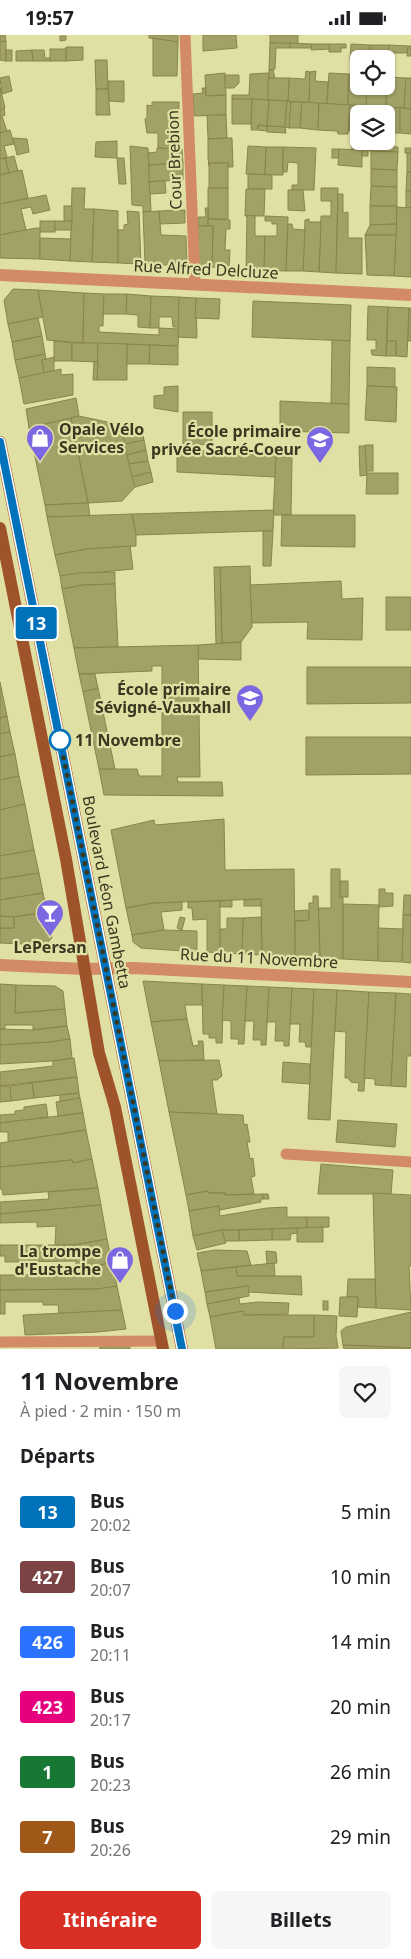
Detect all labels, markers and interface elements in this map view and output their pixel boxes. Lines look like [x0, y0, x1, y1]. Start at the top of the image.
text: 19:57 [25, 5, 74, 31]
map controls [350, 50, 395, 150]
button: locate [350, 50, 395, 95]
button: layers [350, 105, 395, 150]
street label: Cour Brebion [161, 110, 187, 210]
street label: Rue Alfred Delcluze [133, 254, 279, 284]
place label: Opale Vélo Services [59, 418, 144, 458]
place label: École primaire privée Sacré-Coeur [151, 420, 301, 460]
shop icon: Opale Vélo Services [25, 423, 55, 462]
school or university icon: École primaire privée Sacré-Coeur [305, 425, 335, 464]
line badge: 13 [14, 607, 58, 639]
text: 13 [26, 611, 46, 635]
place label: École primaire Sévigné-Vauxhall [95, 678, 231, 718]
school or university icon: École primaire Sévigné-Vauxhall [235, 683, 265, 722]
marker: 11 Novembre [49, 729, 71, 751]
place label: 11 Novembre [75, 729, 181, 751]
street label: Boulevard Léon Gambetta [77, 794, 137, 990]
bar icon: LePersan [35, 898, 65, 937]
place label: LePersan [13, 936, 87, 958]
street label: Rue du 11 Novembre [179, 943, 339, 973]
place label: La trompe d'Eustache [15, 1240, 101, 1280]
shop icon: La trompe d'Eustache [105, 1245, 135, 1284]
your location [163, 1299, 188, 1324]
text: 11 Novembre [20, 1364, 179, 1397]
button: heart [339, 1366, 391, 1418]
text: À pied · 2 min · 150 m [20, 1400, 181, 1422]
text: Départs [20, 1443, 95, 1469]
text: Bus [90, 1488, 125, 1514]
text: 5 min [341, 1499, 391, 1525]
text: 13 [37, 1500, 58, 1524]
text: 20:02 [90, 1514, 131, 1536]
text: Bus [90, 1553, 125, 1579]
text: 10 min [330, 1564, 391, 1590]
text: 427 [32, 1565, 63, 1589]
text: 20:07 [90, 1579, 131, 1601]
text: Bus [90, 1618, 125, 1644]
text: 14 min [330, 1629, 391, 1655]
text: 426 [32, 1630, 63, 1654]
text: 20:11 [90, 1644, 131, 1666]
text: Bus [90, 1683, 125, 1709]
text: 20 min [330, 1694, 391, 1720]
text: 423 [32, 1695, 63, 1719]
text: 20:17 [90, 1709, 131, 1731]
text: Bus [90, 1748, 125, 1774]
text: 26 min [330, 1759, 391, 1785]
text: 1 [42, 1760, 53, 1784]
text: 20:23 [90, 1774, 131, 1796]
text: Bus [90, 1813, 125, 1839]
text: 29 min [330, 1824, 391, 1850]
text: 7 [42, 1825, 53, 1849]
text: 20:26 [90, 1839, 131, 1861]
button: Itinéraire [20, 1891, 201, 1949]
button: Billets [211, 1891, 391, 1949]

